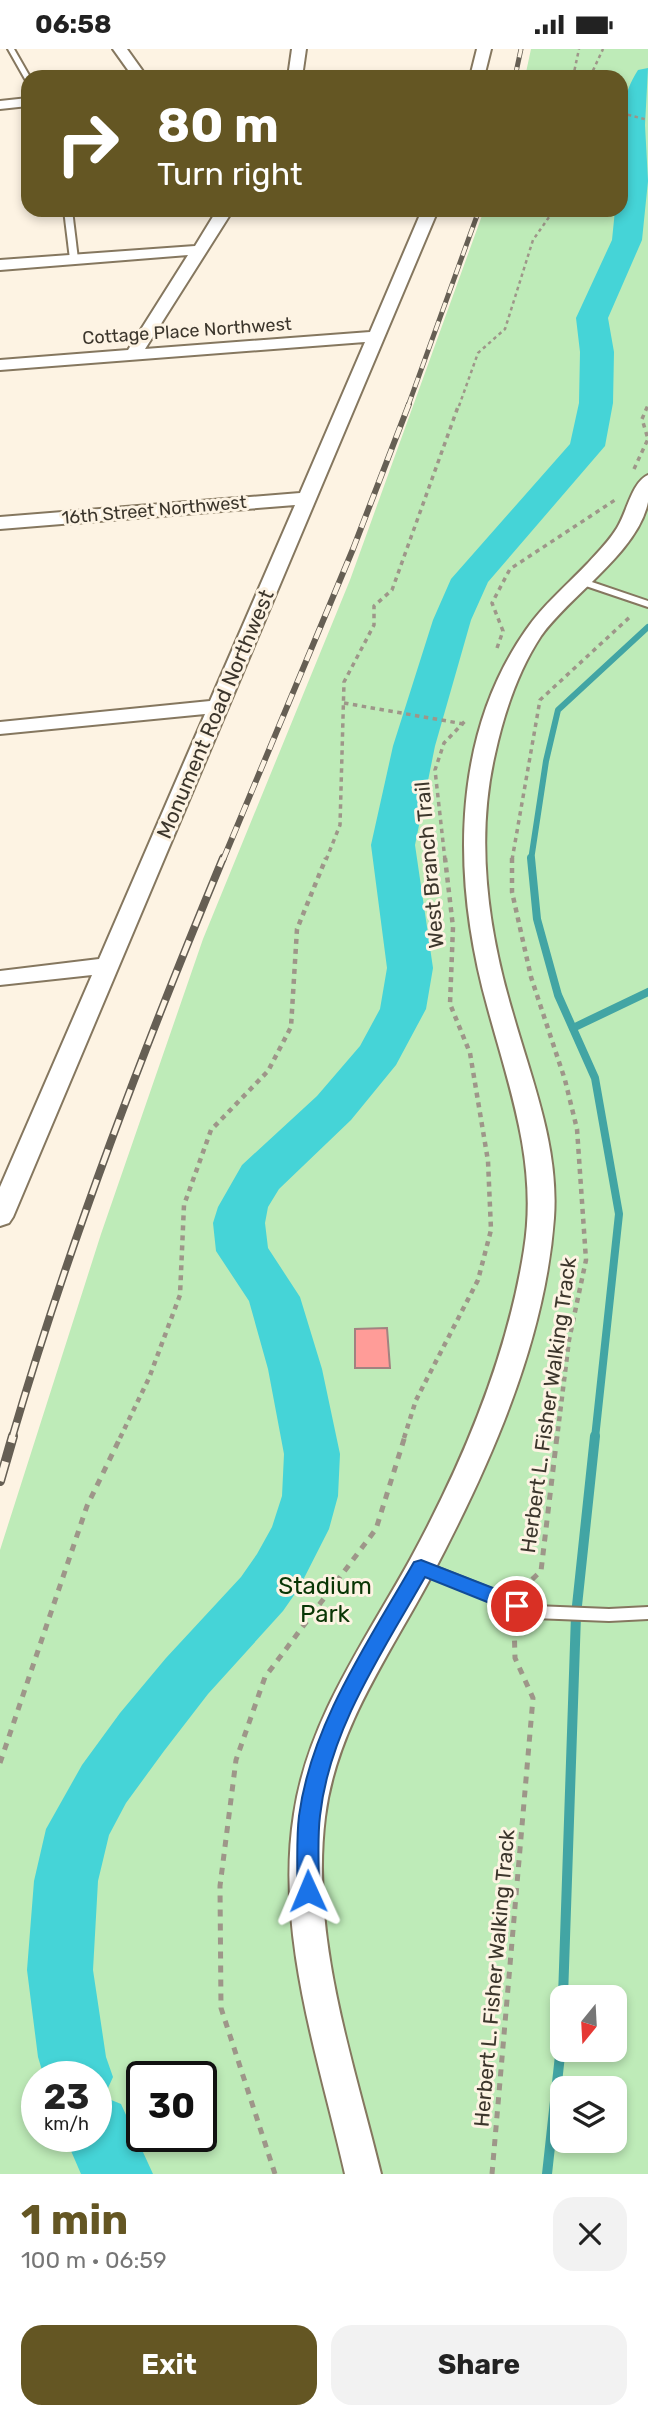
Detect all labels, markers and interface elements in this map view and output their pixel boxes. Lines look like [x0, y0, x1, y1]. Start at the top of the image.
text: 06:58 [35, 9, 112, 40]
text: 80 m [157, 96, 279, 154]
icon: right [42, 98, 133, 189]
text: Turn right [157, 155, 302, 193]
street label: Cottage Place Northwest [82, 313, 292, 349]
street label: 16th Street Northwest [61, 491, 247, 529]
street label: Monument Road Northwest [151, 586, 279, 842]
street label: West Branch Trail [409, 781, 449, 949]
street label: Herbert L. Fisher Walking Track [515, 1255, 581, 1555]
park label: Stadium Park [278, 1572, 372, 1628]
pin [487, 1576, 547, 1636]
icon: arrive [498, 1587, 536, 1625]
street label: Herbert L. Fisher Walking Track [469, 1828, 519, 2128]
position arrow [271, 1854, 345, 1928]
north arrow [550, 1985, 626, 2061]
map controls [550, 1985, 627, 2153]
speed limit sign: 30 [126, 2061, 217, 2152]
text: 23 [44, 2076, 89, 2118]
button: layers [550, 2076, 627, 2153]
text: km/h [44, 2113, 89, 2135]
text: 1 min [21, 2195, 128, 2245]
button: close [553, 2197, 627, 2271]
text: 100 m · 06:59 [21, 2246, 167, 2274]
button: Exit [21, 2325, 317, 2405]
button: Share [331, 2325, 627, 2405]

